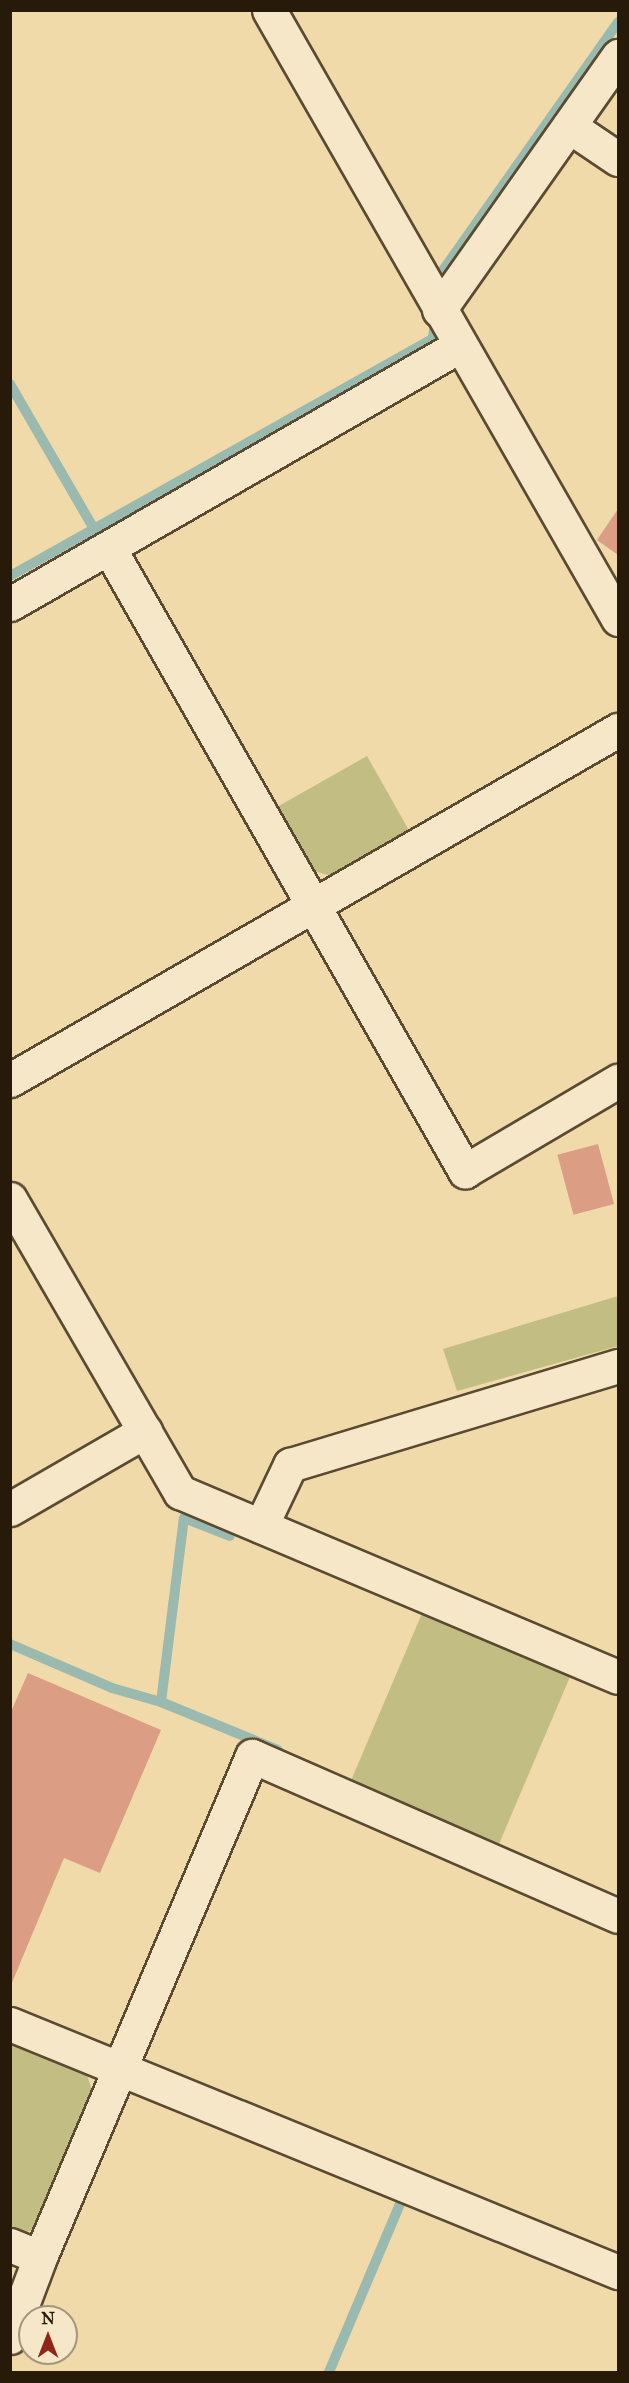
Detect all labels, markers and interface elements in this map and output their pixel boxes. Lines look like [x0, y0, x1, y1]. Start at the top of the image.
north arrow [18, 2305, 78, 2365]
text: N [41, 2309, 55, 2328]

